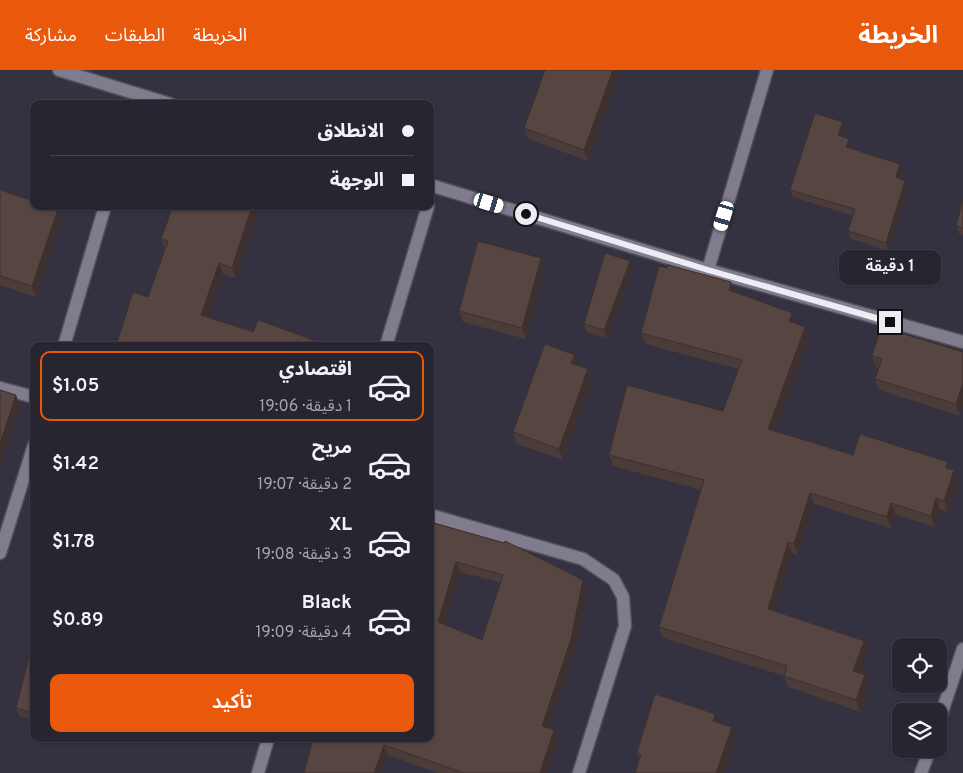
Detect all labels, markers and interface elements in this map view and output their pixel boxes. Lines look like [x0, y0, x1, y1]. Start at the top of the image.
text: الخريطة [858, 22, 938, 52]
text: مشاركة [25, 25, 77, 48]
text: الطبقات [105, 25, 165, 48]
text: الخريطة [193, 25, 247, 48]
text: الانطلاق [318, 120, 384, 144]
text: الوجهة [330, 169, 384, 193]
car [472, 191, 505, 215]
car [712, 199, 735, 233]
route start [515, 203, 537, 225]
callout: 1 دقيقة [839, 250, 941, 284]
text: 1 دقيقة [865, 257, 915, 277]
route end [879, 311, 901, 333]
text: اقتصادي [279, 358, 352, 382]
icon: car [367, 364, 412, 409]
text: $1.05 [52, 374, 99, 398]
text: 1 دقيقة · 19:06 [259, 397, 352, 417]
text: مريح [312, 436, 352, 460]
icon: car [367, 442, 412, 487]
text: $1.42 [52, 452, 99, 476]
text: 2 دقيقة · 19:07 [257, 475, 352, 495]
text: XL [329, 513, 352, 537]
icon: car [367, 520, 412, 565]
text: $1.78 [52, 530, 95, 554]
text: 3 دقيقة · 19:08 [255, 545, 352, 565]
text: Black [302, 591, 352, 615]
icon: car [367, 598, 412, 643]
text: $0.89 [52, 608, 104, 632]
text: 4 دقيقة · 19:09 [255, 623, 352, 643]
map controls [892, 638, 947, 758]
button: locate [892, 638, 947, 693]
button: تأكيد [50, 674, 414, 732]
button: layers [892, 703, 947, 758]

